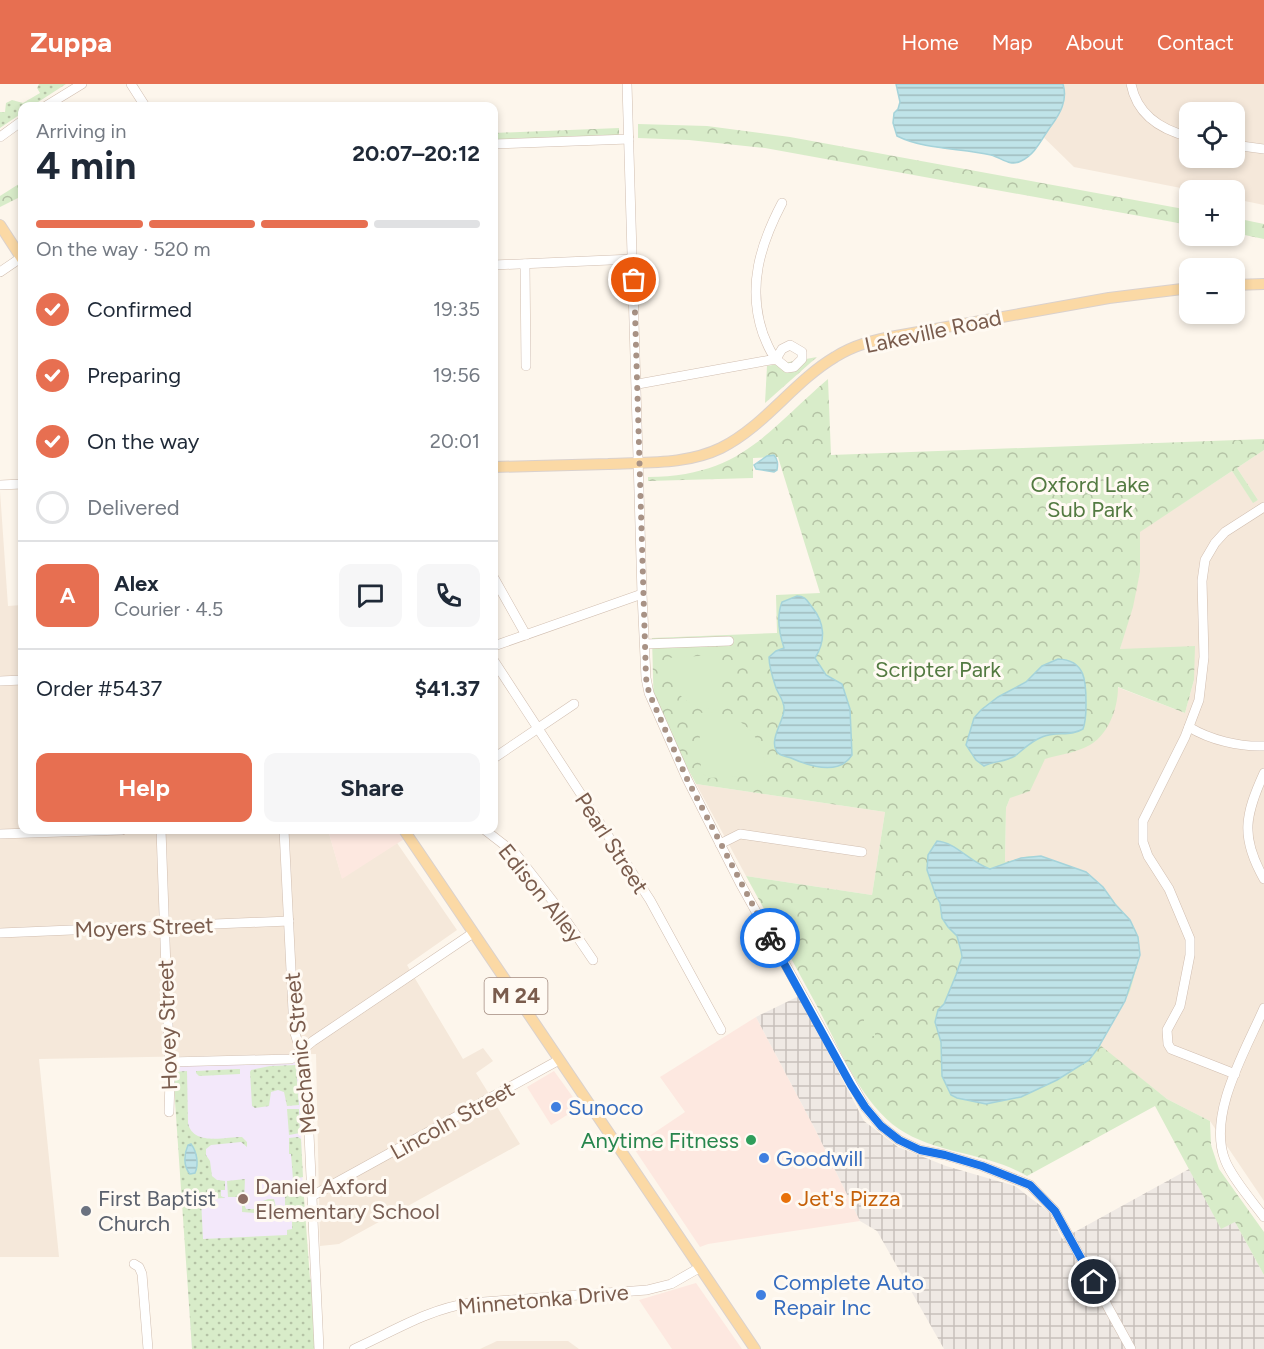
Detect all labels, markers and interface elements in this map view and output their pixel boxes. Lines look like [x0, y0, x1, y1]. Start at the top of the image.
text: Zuppa [30, 25, 112, 59]
text: Home [902, 30, 959, 55]
text: Map [992, 30, 1033, 55]
text: About [1066, 30, 1124, 55]
text: Contact [1157, 30, 1234, 55]
map controls [1179, 102, 1245, 324]
button: locate [1179, 102, 1245, 168]
text: Arriving in [36, 119, 126, 143]
text: 20:07–20:12 [352, 140, 480, 167]
text: 4 min [36, 142, 136, 189]
button: + [1179, 180, 1245, 246]
text: On the way · 520 m [36, 237, 211, 261]
pin [608, 254, 659, 305]
button: − [1179, 258, 1245, 324]
icon: bag [617, 263, 650, 296]
icon: check [36, 293, 69, 326]
text: Confirmed [87, 296, 192, 323]
text: 19:35 [433, 297, 480, 321]
street label: Lakeville Road [862, 304, 1004, 359]
icon: check [36, 359, 69, 392]
text: Preparing [87, 362, 181, 389]
text: 19:56 [433, 363, 480, 387]
icon: check [36, 425, 69, 458]
text: On the way [87, 428, 199, 455]
text: 20:01 [430, 429, 480, 453]
park label: Oxford Lake Sub Park [1030, 471, 1150, 523]
text: Delivered [87, 494, 180, 521]
button: chat [339, 564, 402, 627]
button: phone [417, 564, 480, 627]
text: Alex [114, 570, 159, 597]
text: A [60, 582, 75, 609]
text: Courier · 4.5 [114, 597, 223, 621]
park label: Scripter Park [875, 656, 1001, 683]
text: Order #5437 [36, 675, 162, 702]
text: $41.37 [415, 675, 480, 702]
button: Help [36, 753, 252, 822]
button: Share [264, 753, 480, 822]
street label: Pearl Street [569, 788, 654, 899]
street label: Edison Alley [492, 838, 589, 949]
courier [740, 908, 800, 968]
street label: Moyers Street [74, 912, 214, 943]
icon: bike [754, 922, 787, 955]
street label: Hovey Street [152, 959, 183, 1091]
street label: Mechanic Street [279, 971, 322, 1135]
road number: M 24 [484, 978, 548, 1014]
street label: Lincoln Street [386, 1075, 519, 1166]
place label: Sunoco [568, 1094, 643, 1121]
marker: Sunoco [549, 1100, 563, 1114]
place label: Anytime Fitness [581, 1127, 739, 1154]
marker: Anytime Fitness [744, 1133, 758, 1147]
place label: Goodwill [776, 1145, 863, 1172]
marker: Goodwill [757, 1151, 771, 1165]
place label: Daniel Axford Elementary School [255, 1173, 440, 1225]
place label: First Baptist Church [98, 1185, 216, 1237]
place label: Jet's Pizza [798, 1185, 900, 1212]
marker: Jet's Pizza [779, 1191, 793, 1205]
marker: Daniel Axford Elementary School [236, 1192, 250, 1206]
marker: First Baptist Church [79, 1204, 93, 1218]
pin [1068, 1256, 1119, 1307]
icon: home [1077, 1265, 1110, 1298]
place label: Complete Auto Repair Inc [773, 1269, 924, 1321]
street label: Minnetonka Drive [456, 1279, 630, 1320]
marker: Complete Auto Repair Inc [754, 1288, 768, 1302]

